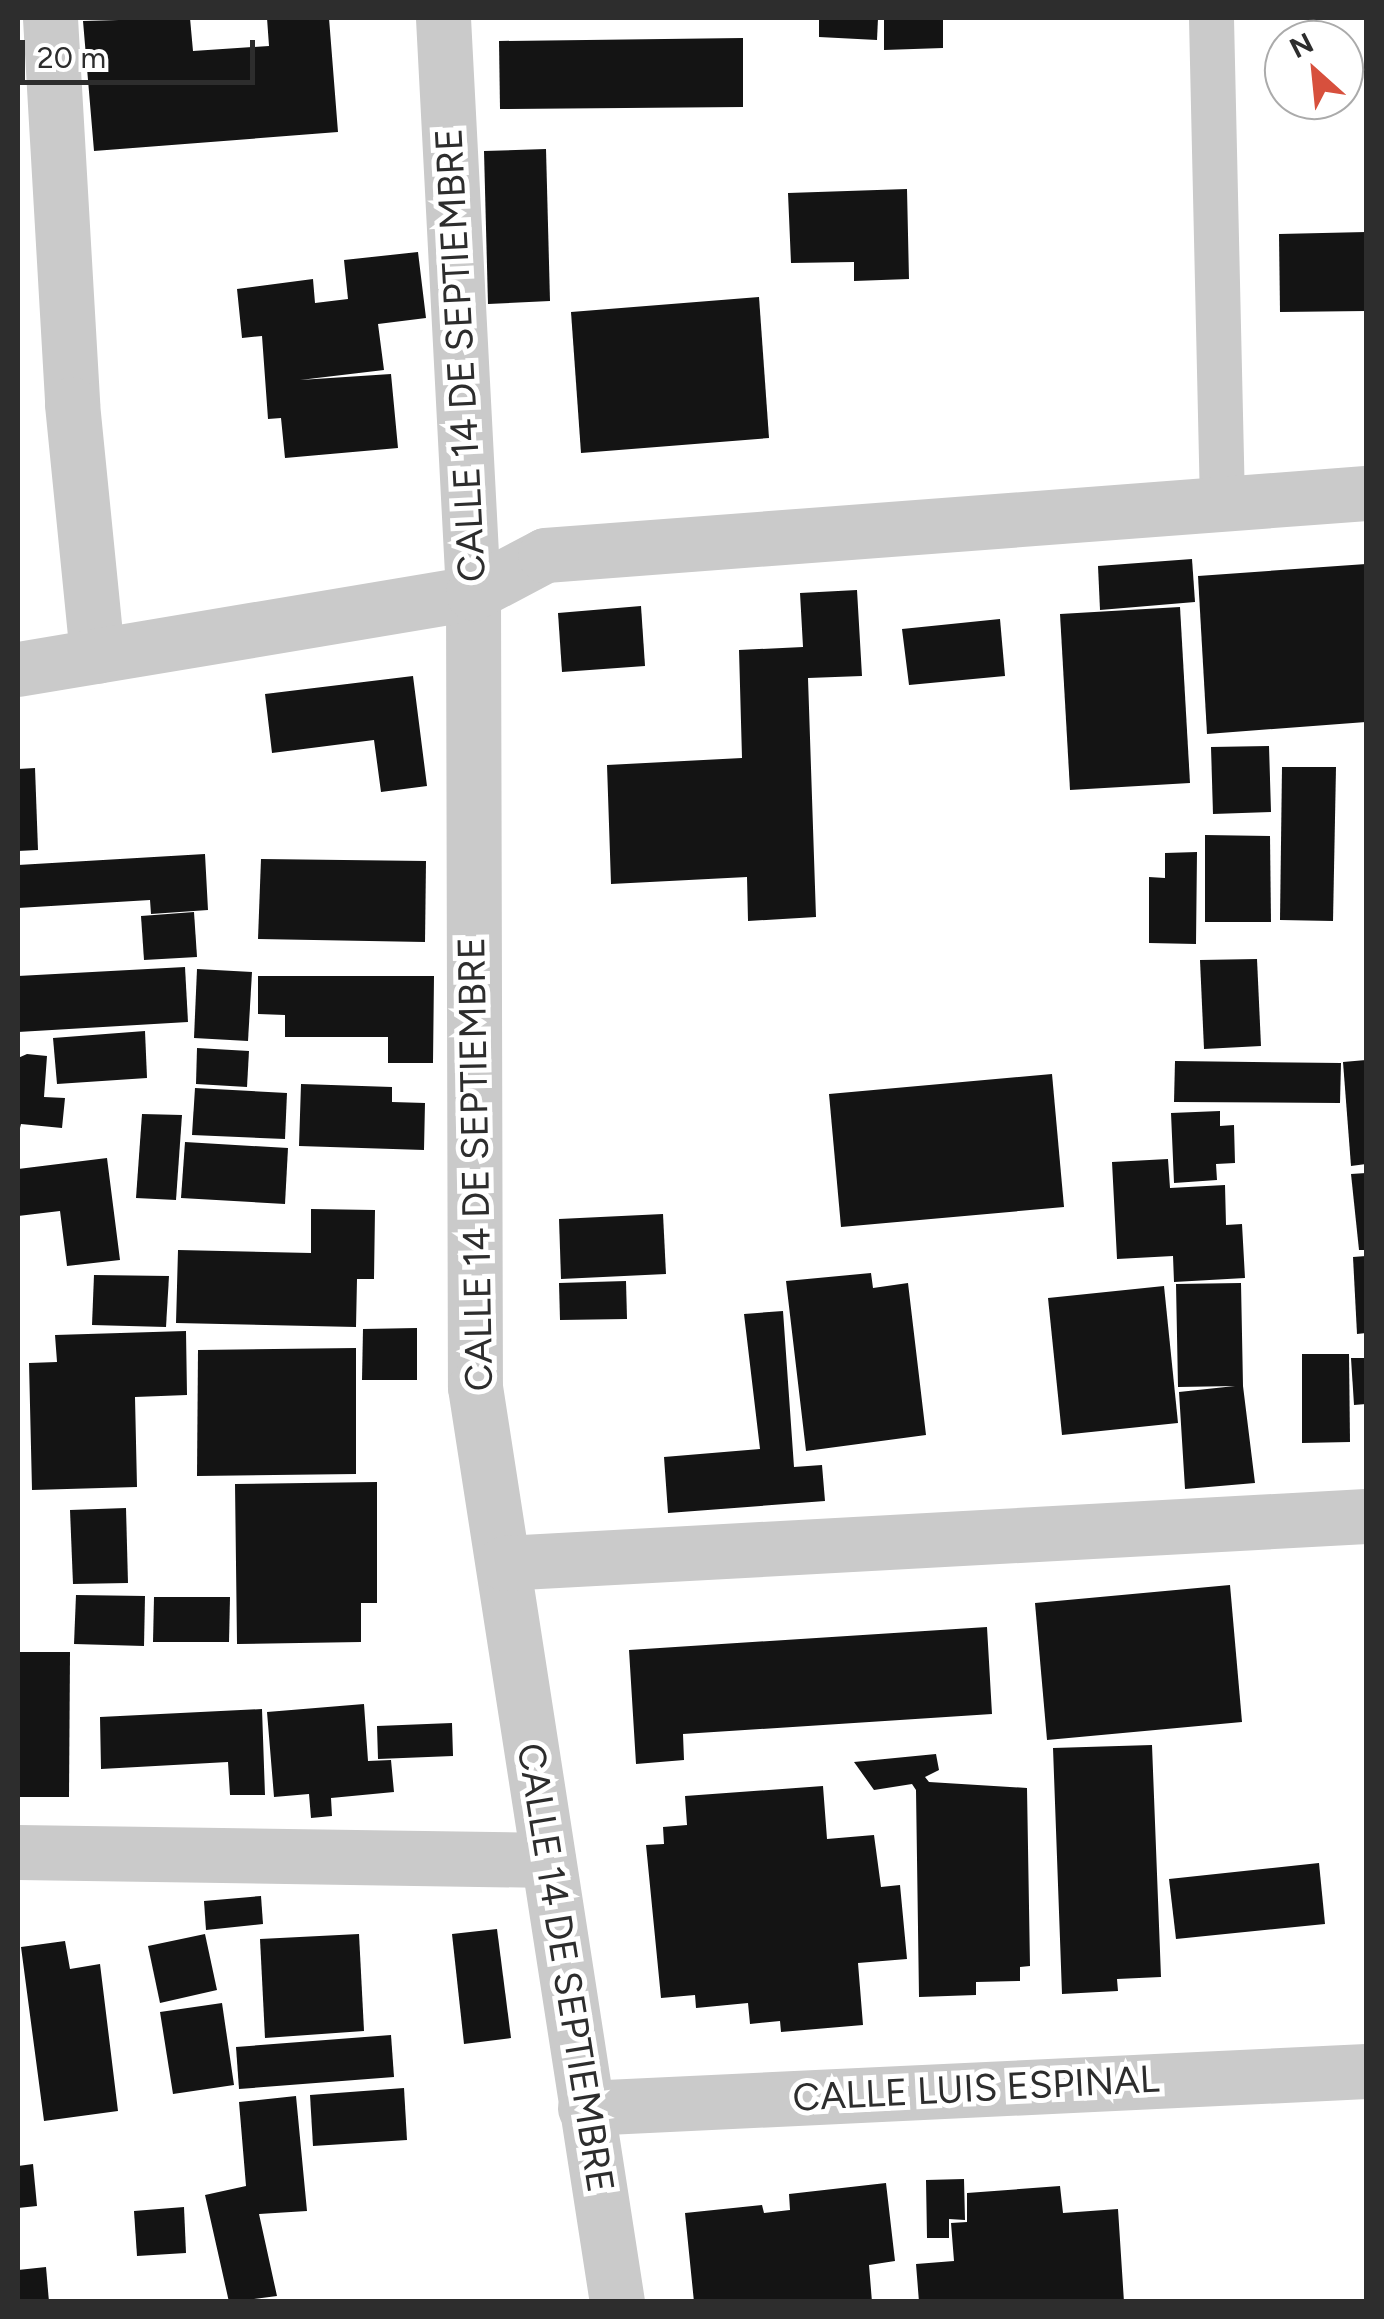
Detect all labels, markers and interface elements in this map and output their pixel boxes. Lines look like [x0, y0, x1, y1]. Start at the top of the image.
scale bar [25, 20, 260, 82]
north arrow [1264, 20, 1364, 120]
text: N [1284, 25, 1319, 65]
text: 20 m [37, 39, 106, 76]
street label: CALLE 14 DE SEPTIEMBRE [426, 127, 496, 583]
street label: CALLE 14 DE SEPTIEMBRE [449, 936, 503, 1392]
street label: CALLE 14 DE SEPTIEMBRE [507, 1740, 623, 2196]
street label: CALLE LUIS ESPINAL [791, 2057, 1161, 2121]

